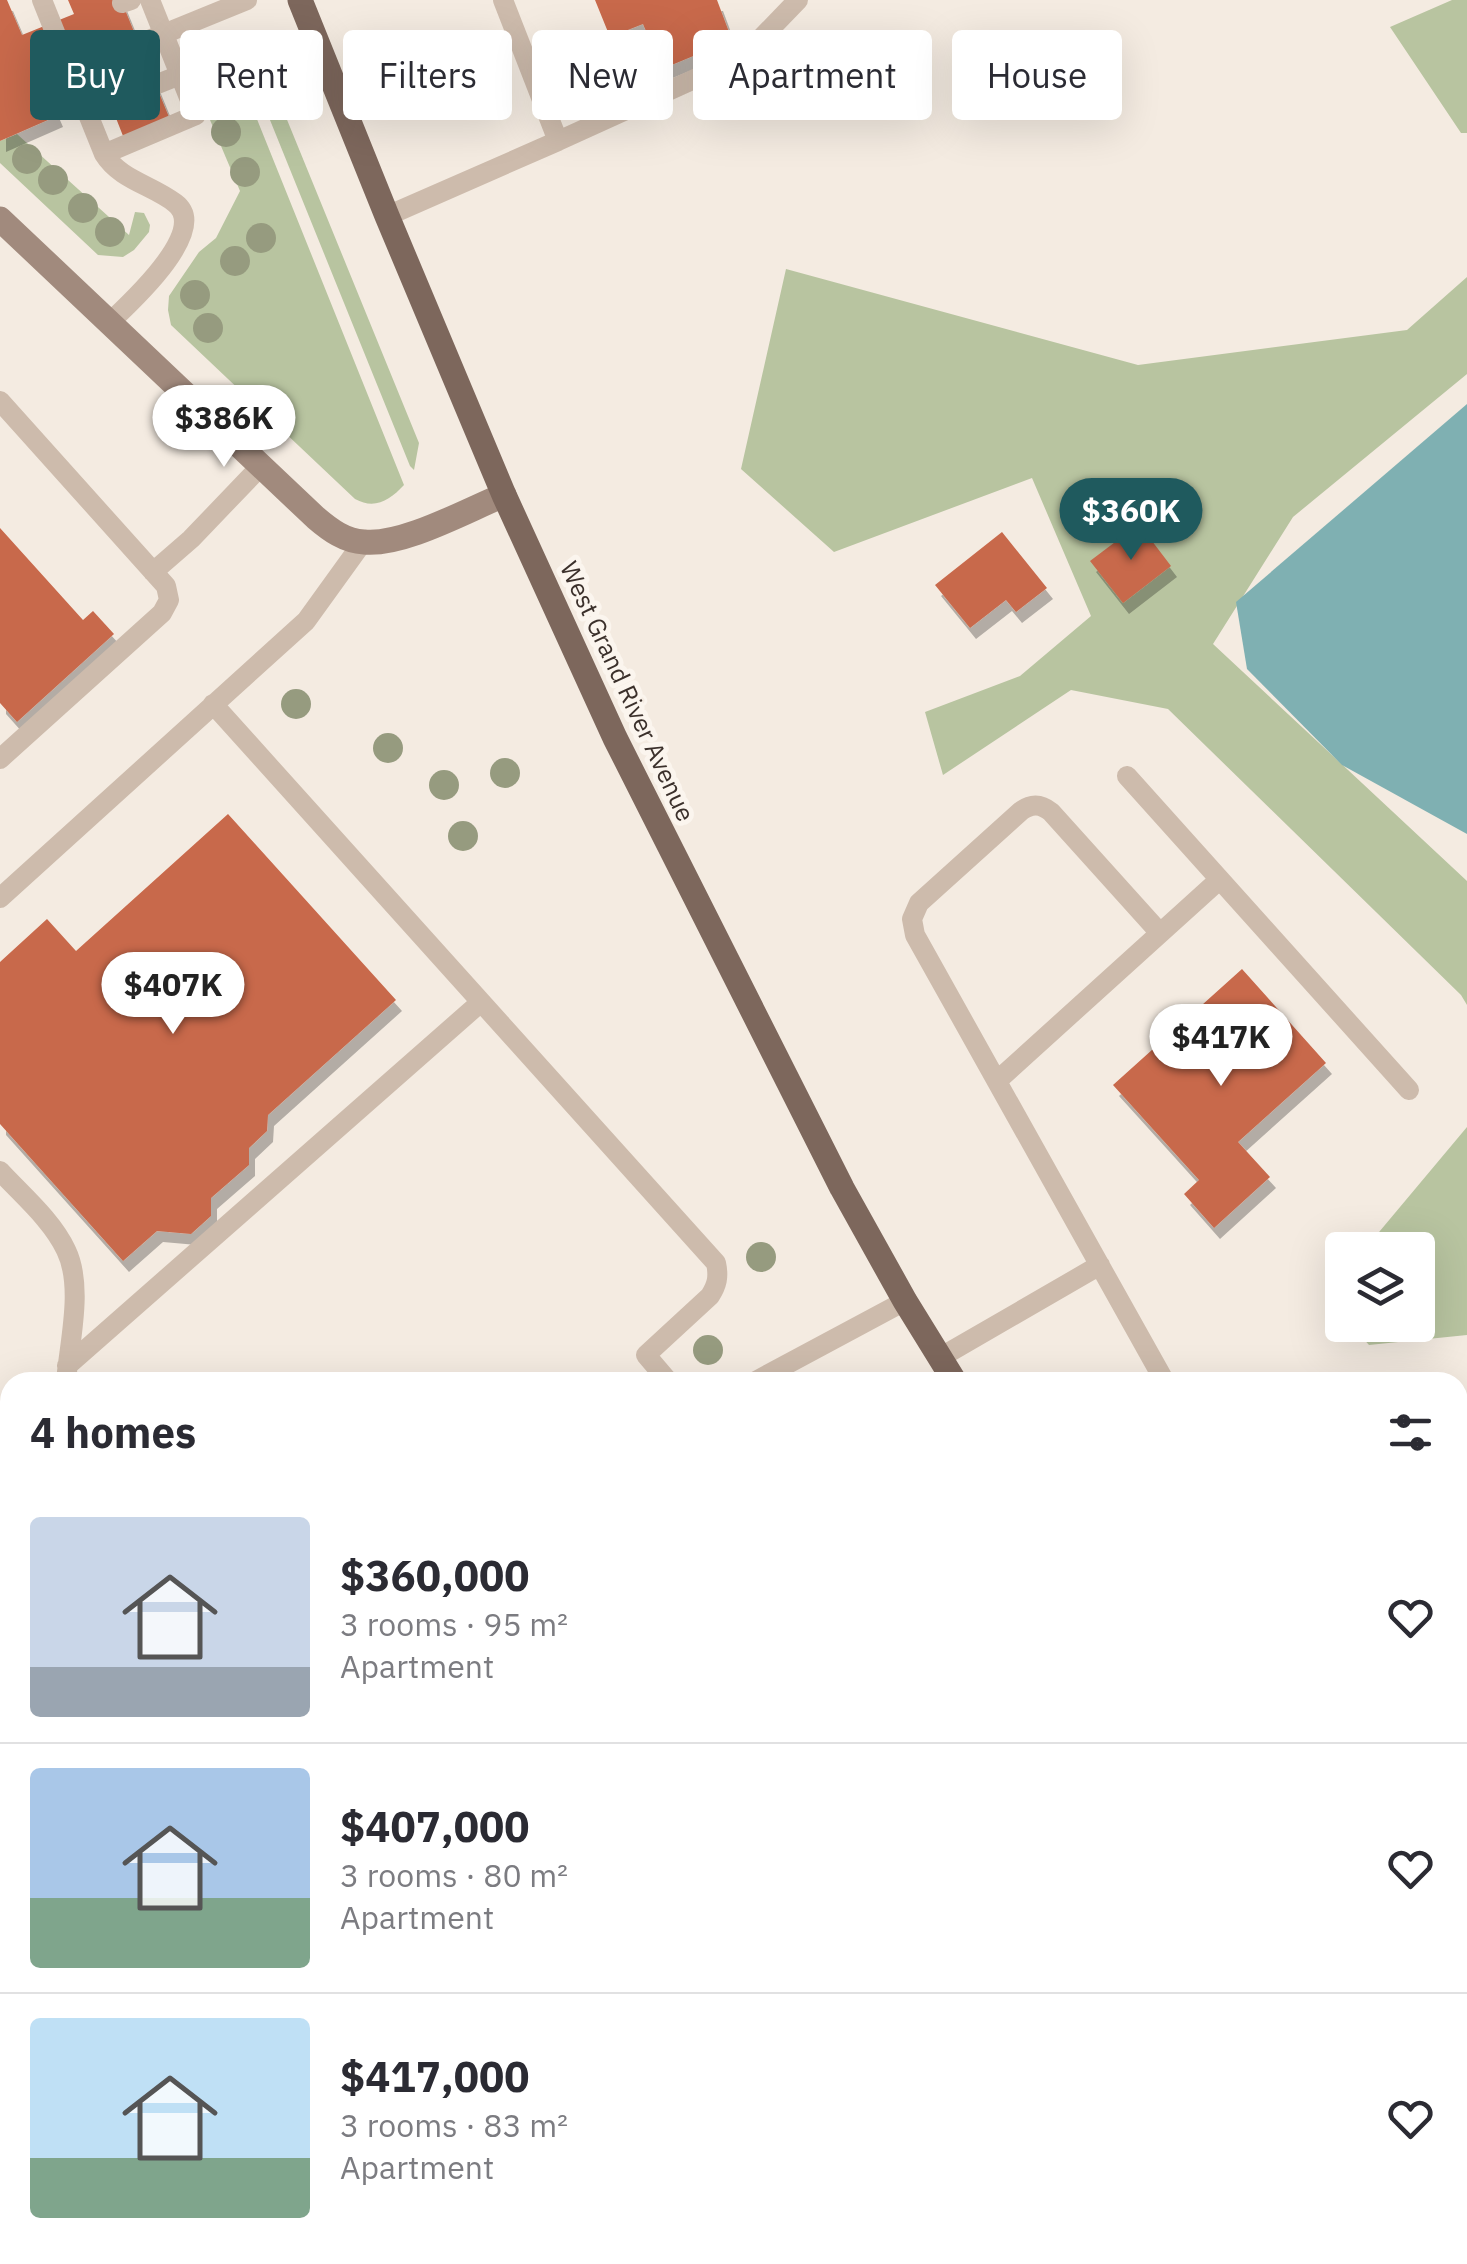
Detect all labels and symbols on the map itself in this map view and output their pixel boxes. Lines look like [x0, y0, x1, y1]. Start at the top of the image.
pin: $386K [154, 385, 294, 470]
pin: $360K [1061, 478, 1201, 563]
street label: West Grand River Avenue [553, 556, 703, 826]
pin: $407K [103, 952, 243, 1037]
pin: $417K [1151, 1004, 1291, 1089]

